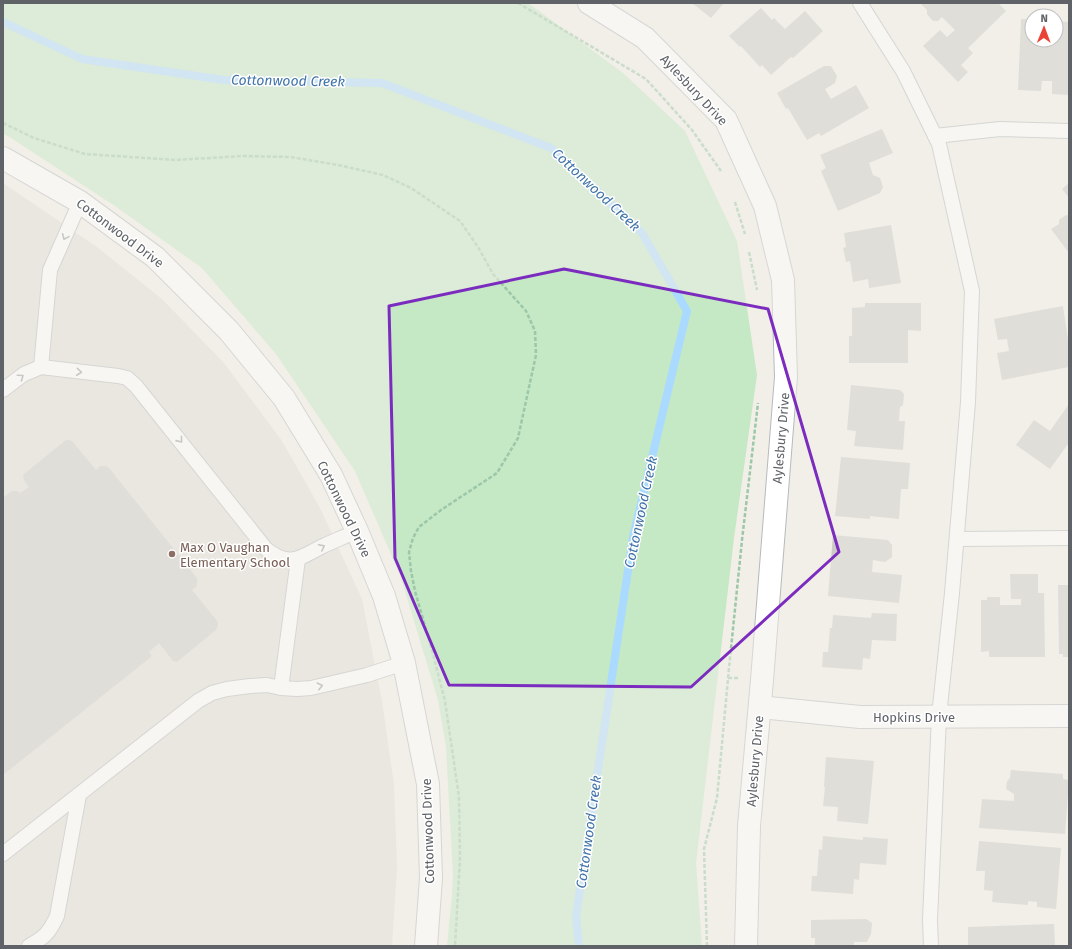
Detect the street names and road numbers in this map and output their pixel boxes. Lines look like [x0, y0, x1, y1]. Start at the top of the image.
street label: Aylesbury Drive [657, 51, 731, 129]
street label: Cottonwood Drive [73, 195, 167, 271]
street label: Aylesbury Drive [770, 392, 792, 484]
street label: Cottonwood Drive [314, 458, 374, 560]
street label: Hopkins Drive [873, 710, 955, 725]
street label: Aylesbury Drive [744, 715, 766, 807]
street label: Cottonwood Drive [419, 778, 437, 884]

